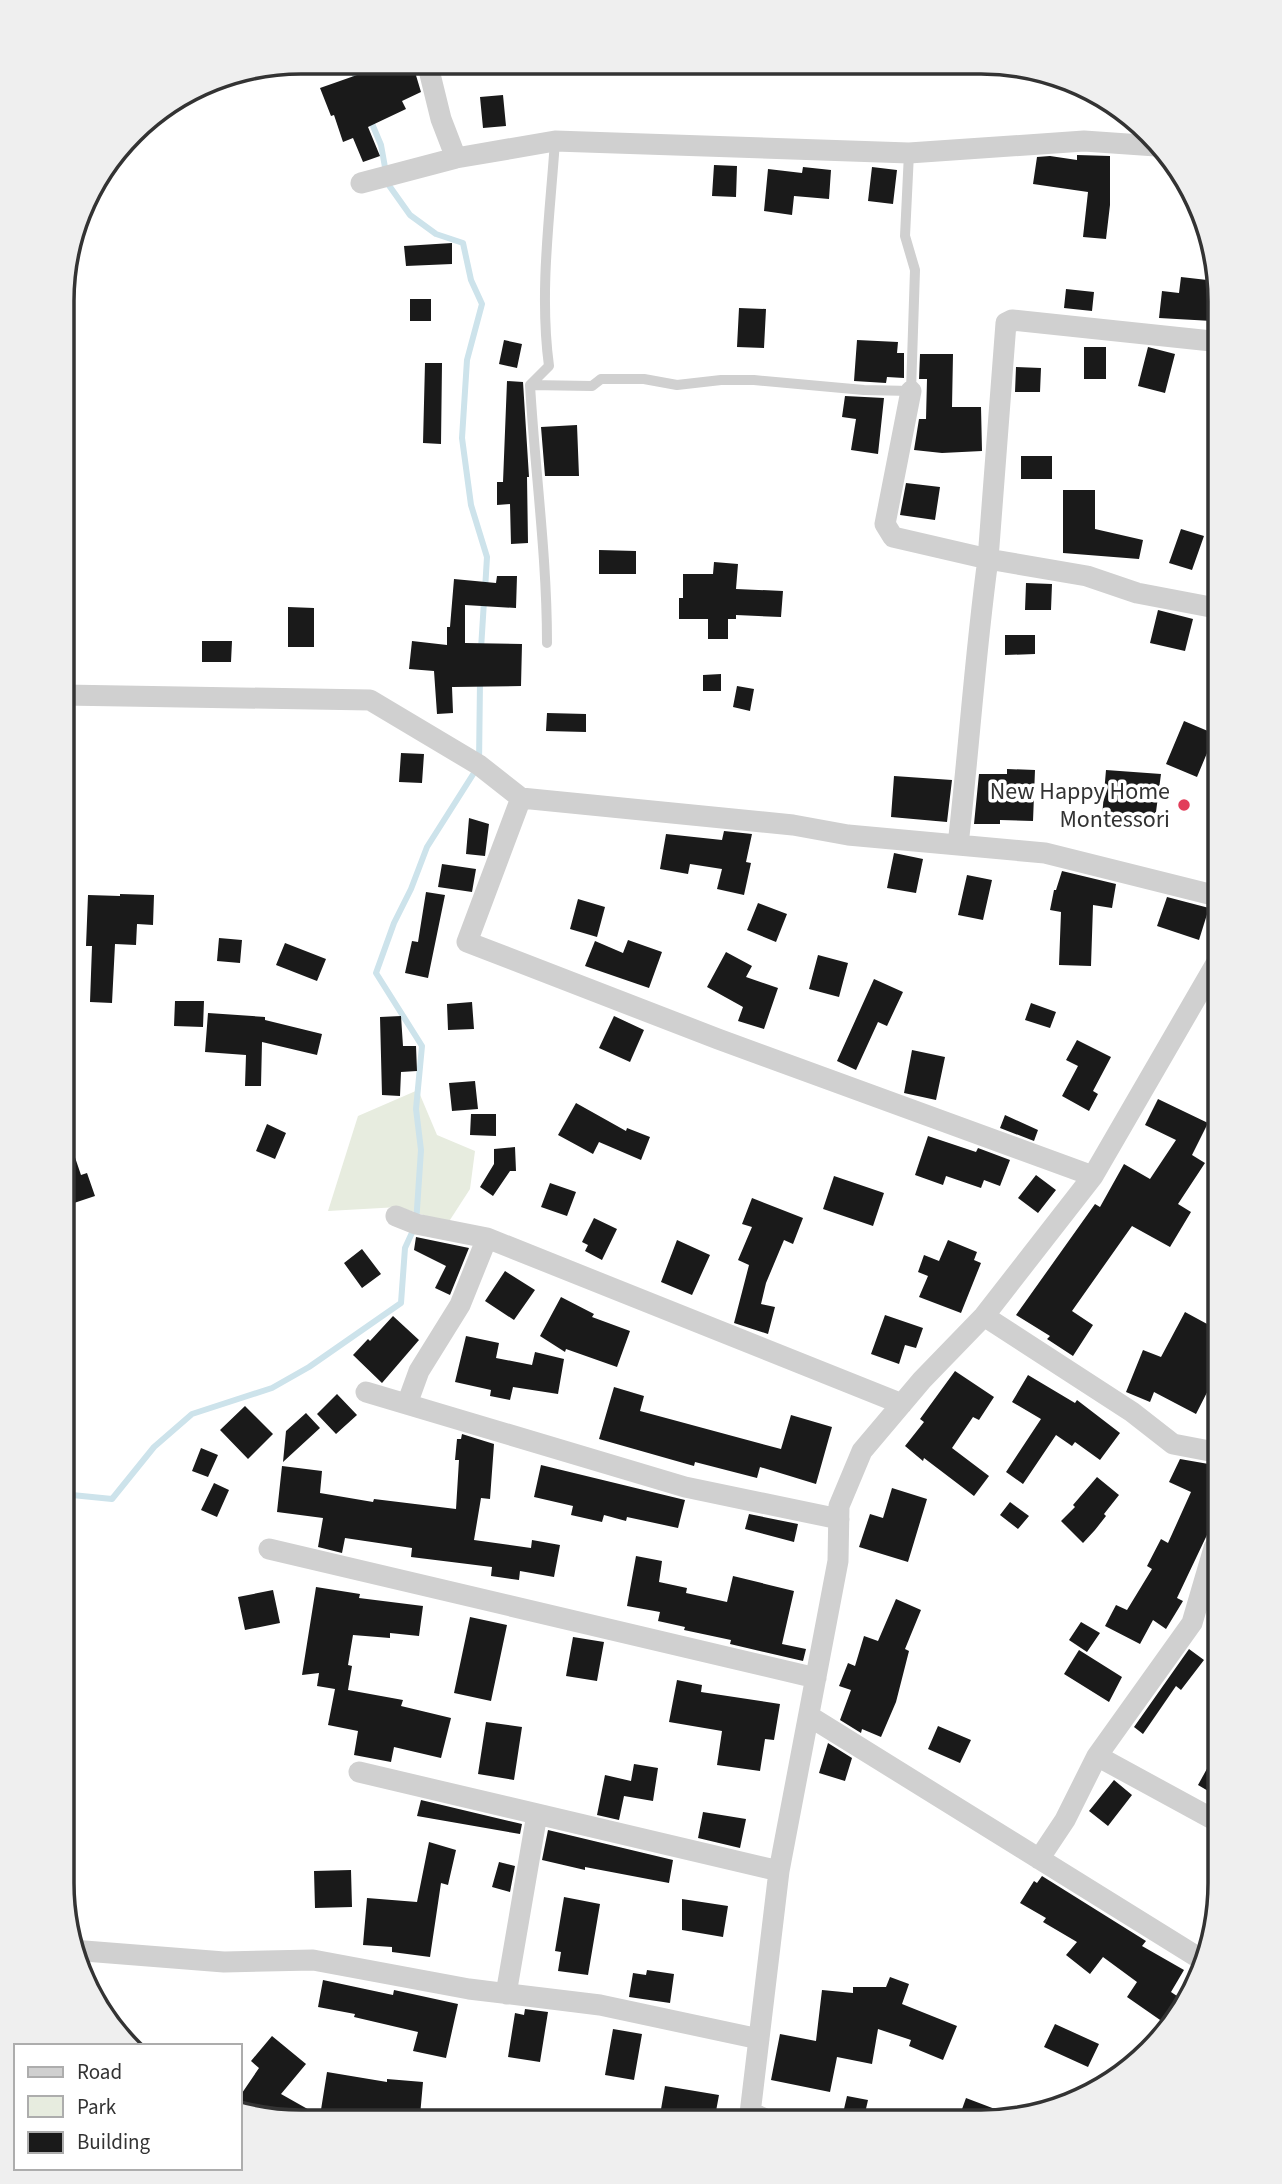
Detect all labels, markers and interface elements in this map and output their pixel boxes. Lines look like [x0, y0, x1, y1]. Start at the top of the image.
place label: New Happy Home Montessori [990, 774, 1170, 837]
marker: New Happy Home Montessori [1176, 797, 1192, 813]
legend [14, 2044, 242, 2170]
text: Road [77, 2057, 122, 2087]
text: Park [77, 2092, 117, 2122]
text: Building [77, 2127, 151, 2157]

